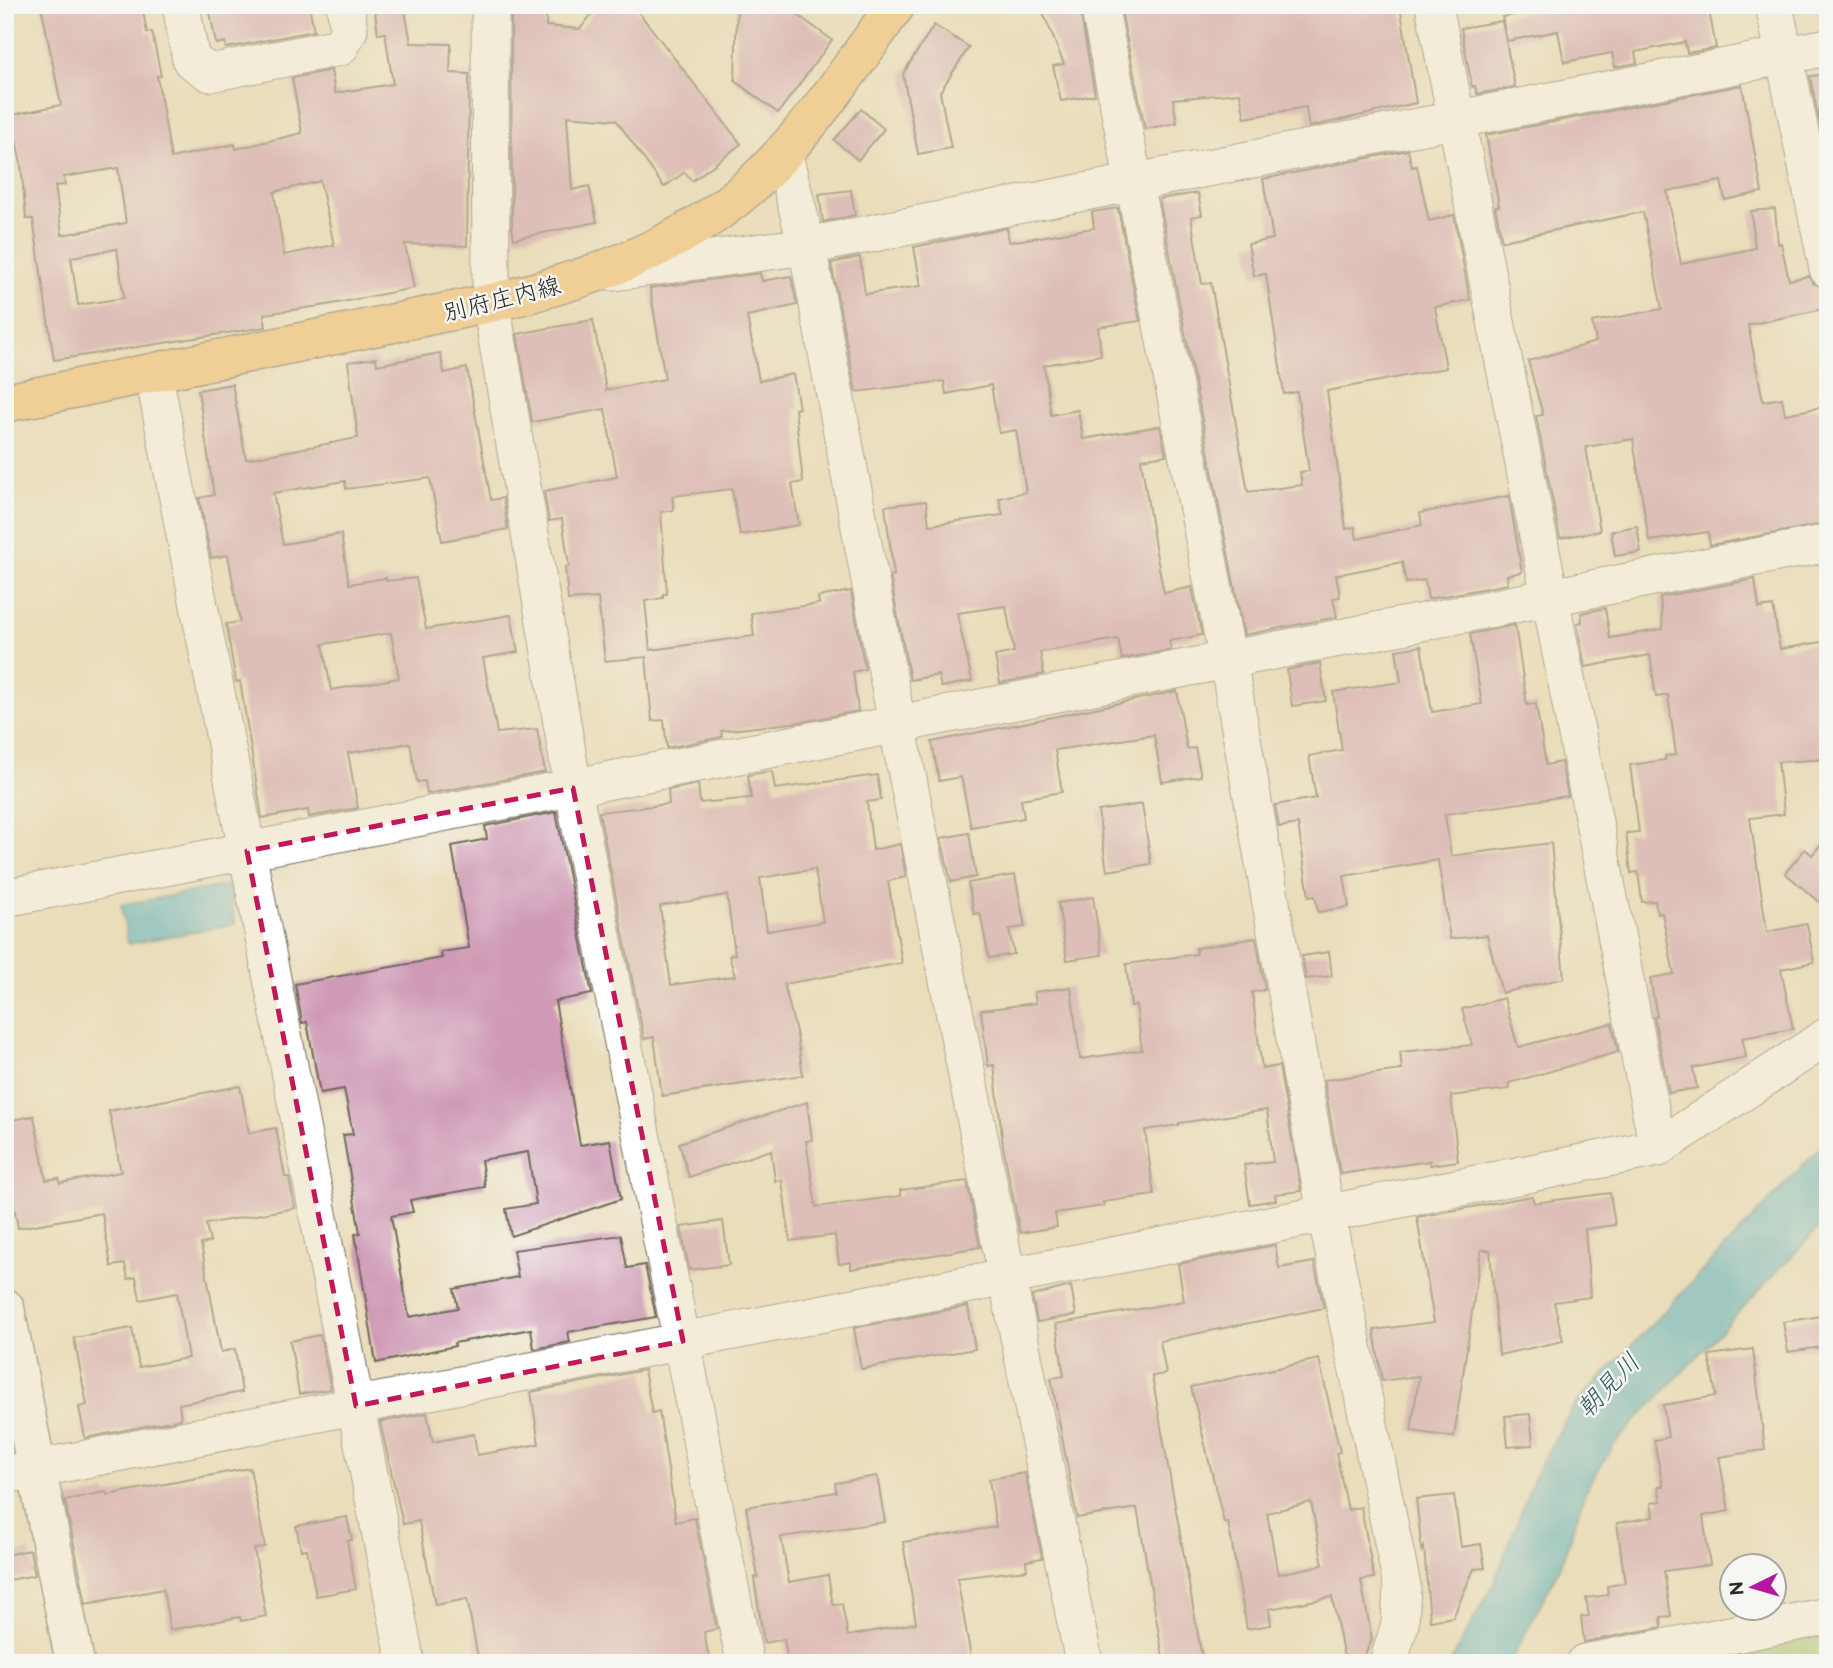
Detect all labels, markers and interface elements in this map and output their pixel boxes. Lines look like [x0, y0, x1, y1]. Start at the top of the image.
street label: 別府庄内線 [440, 271, 564, 328]
water label: 朝見川 [1571, 1347, 1647, 1425]
north arrow [1717, 1552, 1787, 1622]
text: N [1725, 1580, 1750, 1596]

